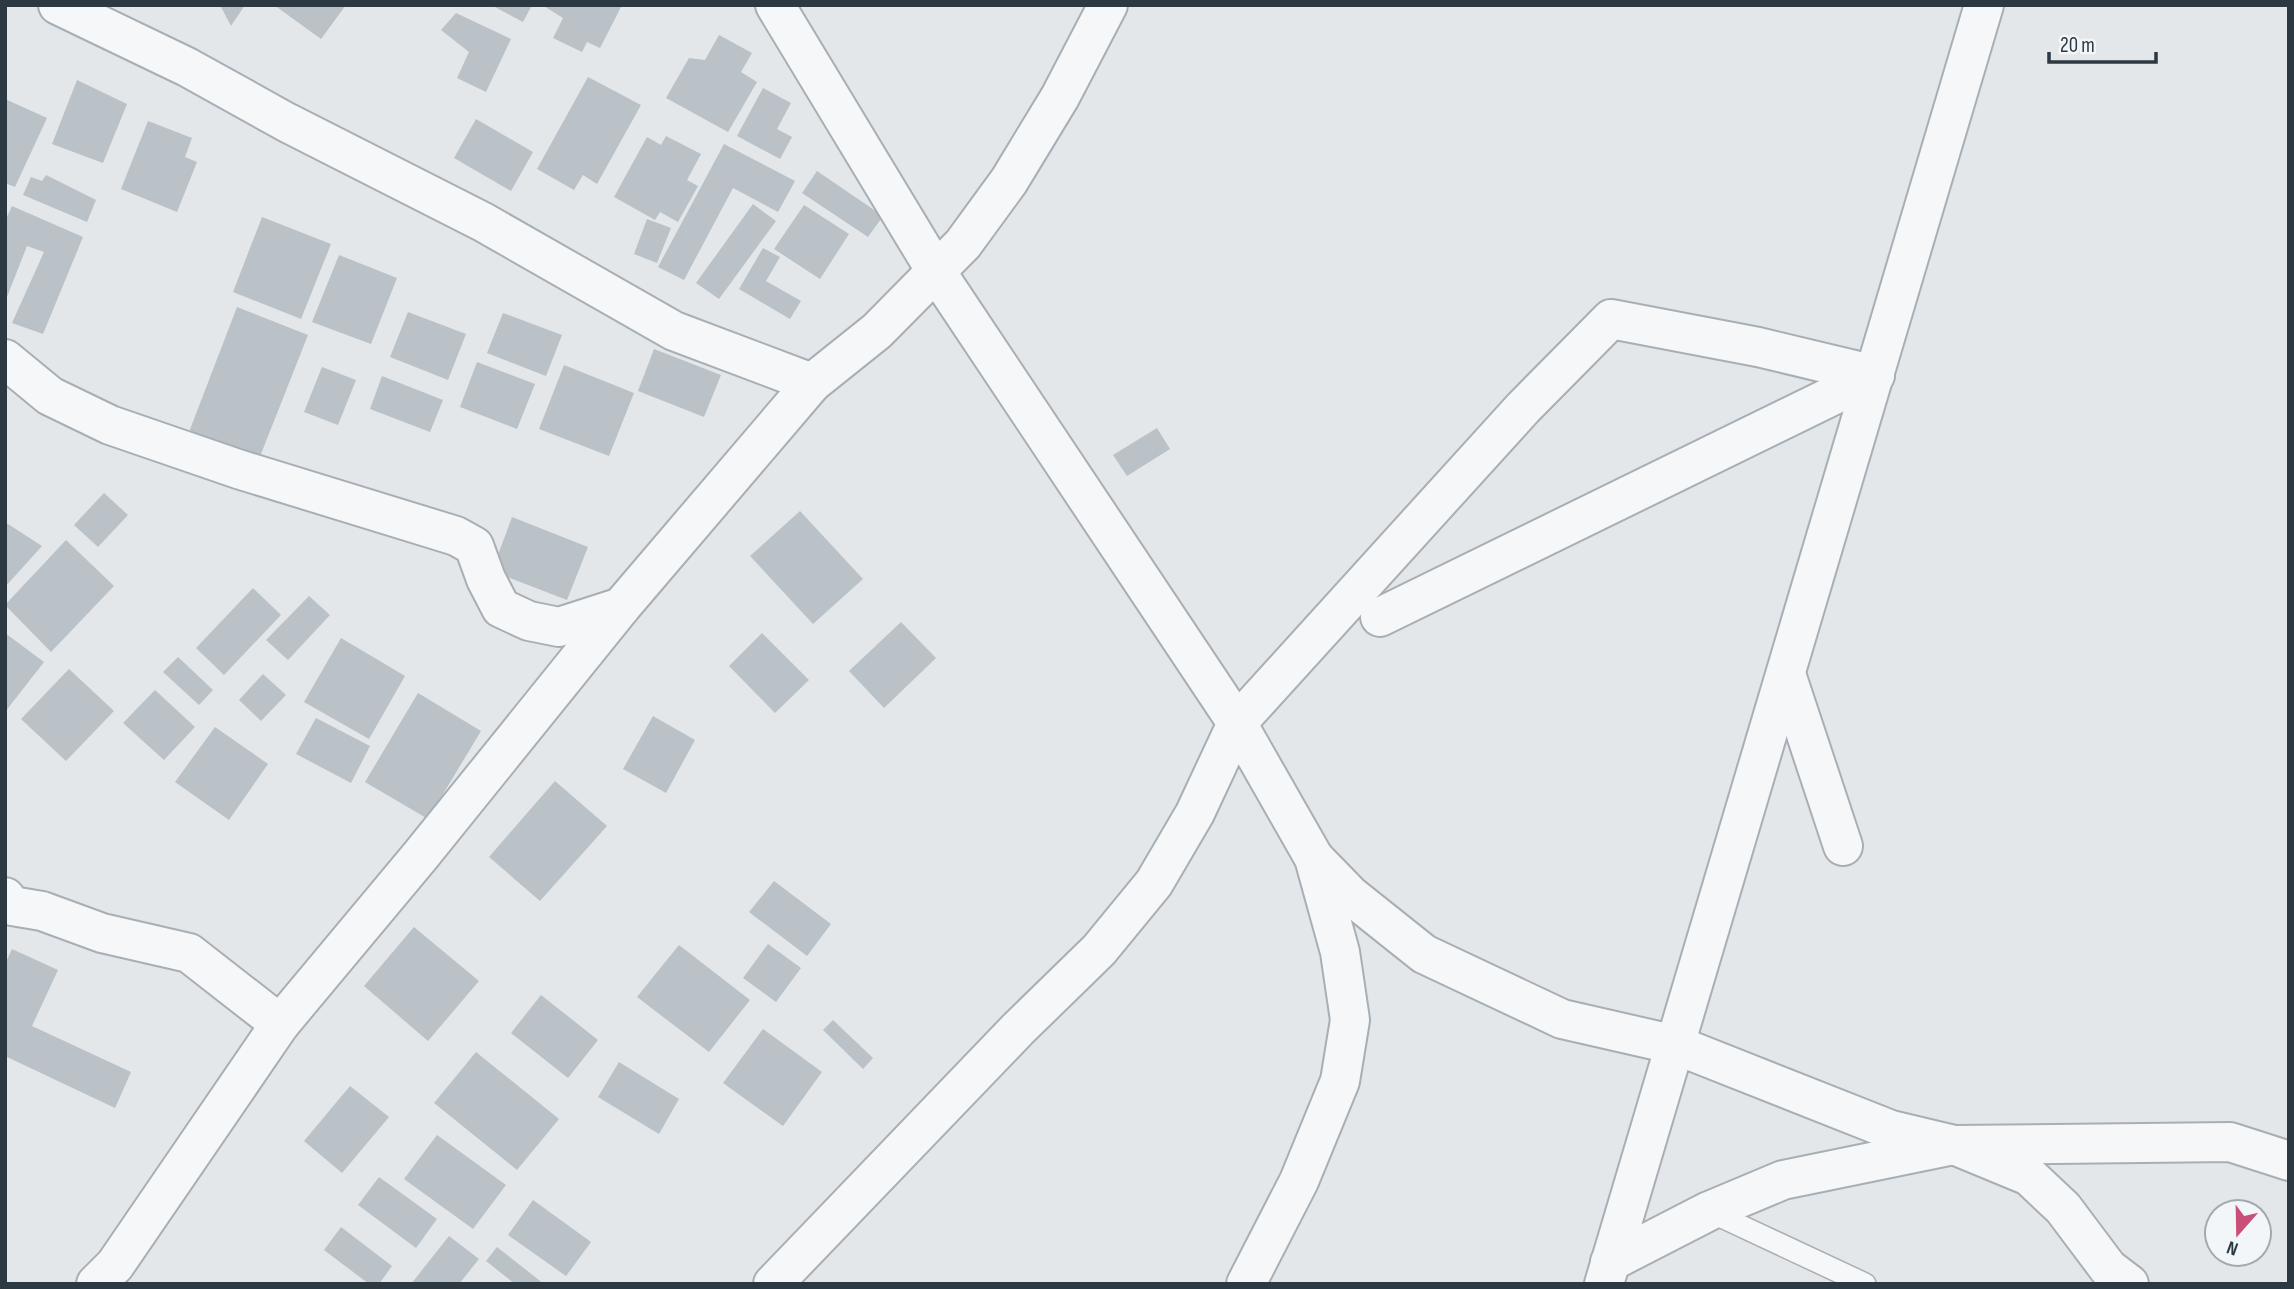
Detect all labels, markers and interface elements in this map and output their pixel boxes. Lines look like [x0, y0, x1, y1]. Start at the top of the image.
scale bar [2049, 21, 2156, 65]
text: 20 m [2060, 33, 2095, 58]
north arrow [2203, 1198, 2273, 1268]
text: N [2224, 1235, 2241, 1260]

